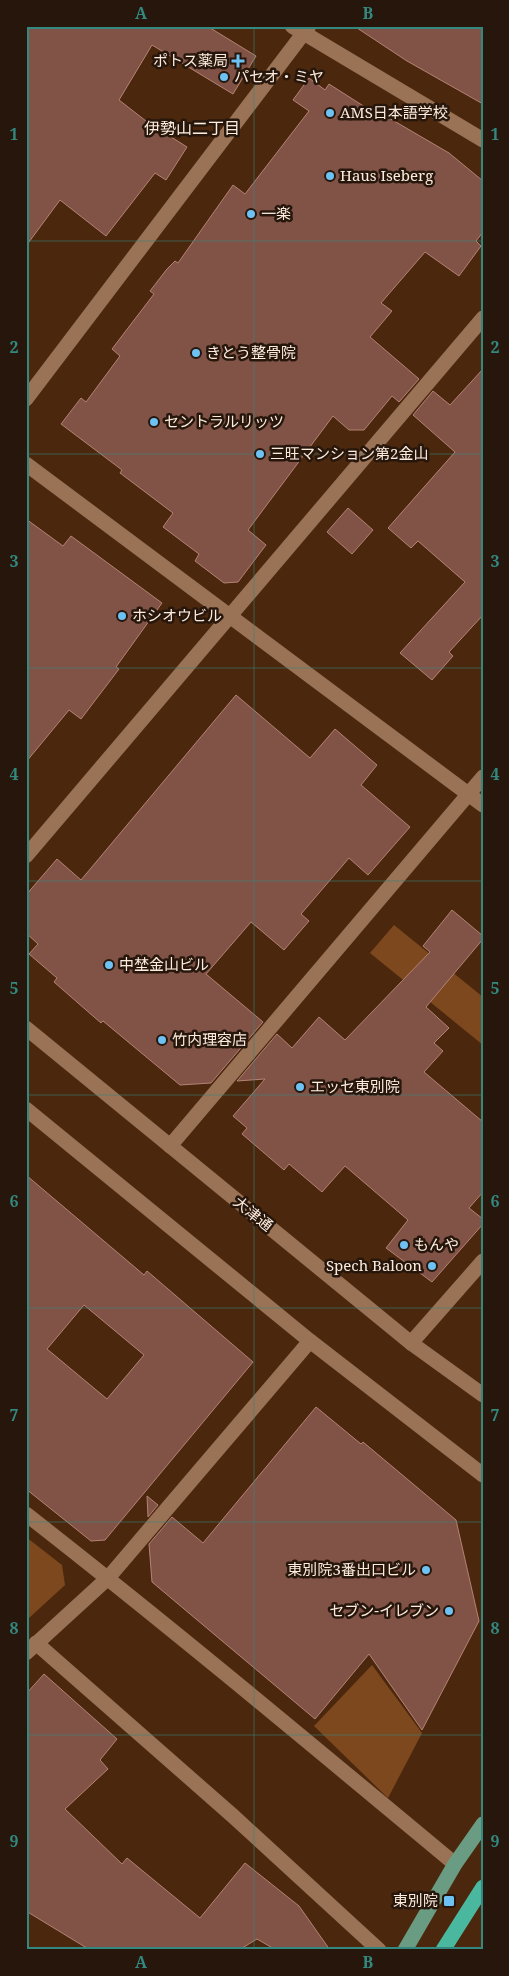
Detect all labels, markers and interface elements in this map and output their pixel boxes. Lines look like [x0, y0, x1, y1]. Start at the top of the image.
text: A [135, 2, 148, 24]
text: B [363, 2, 374, 24]
place label: ポトス薬局 [153, 50, 228, 70]
marker: ポトス薬局 [232, 55, 244, 67]
place label: パセオ・ミヤ [234, 66, 324, 86]
marker: パセオ・ミヤ [218, 71, 230, 83]
place label: AMS日本語学校 [340, 102, 448, 122]
marker: AMS日本語学校 [324, 107, 336, 119]
district label: 伊勢山二丁目 [144, 117, 240, 139]
text: 1 [9, 123, 19, 145]
text: 1 [490, 123, 500, 145]
place label: Haus Iseberg [340, 165, 433, 185]
marker: Haus Iseberg [324, 170, 336, 182]
place label: 一楽 [261, 203, 291, 223]
marker: 一楽 [245, 208, 257, 220]
text: 2 [9, 336, 19, 358]
text: 2 [490, 336, 500, 358]
place label: きとう整骨院 [206, 342, 296, 362]
marker: きとう整骨院 [190, 347, 202, 359]
place label: セントラルリッツ [164, 411, 284, 431]
marker: セントラルリッツ [148, 416, 160, 428]
place label: 三旺マンション第2金山 [270, 443, 428, 463]
marker: 三旺マンション第2金山 [254, 448, 266, 460]
text: 3 [9, 550, 19, 572]
text: 3 [490, 550, 500, 572]
place label: ホシオウビル [132, 605, 222, 625]
marker: ホシオウビル [116, 610, 128, 622]
text: 4 [9, 763, 19, 785]
text: 4 [490, 763, 500, 785]
place label: 中埜金山ビル [119, 954, 209, 974]
marker: 中埜金山ビル [103, 959, 115, 971]
text: 5 [9, 977, 19, 999]
text: 5 [490, 977, 500, 999]
place label: 竹内理容店 [172, 1029, 247, 1049]
marker: 竹内理容店 [156, 1034, 168, 1046]
place label: エッセ東別院 [310, 1076, 400, 1096]
marker: エッセ東別院 [294, 1081, 306, 1093]
text: 6 [9, 1190, 19, 1212]
text: 6 [490, 1190, 500, 1212]
street label: 大津通 [230, 1191, 277, 1235]
place label: もんや [414, 1234, 459, 1254]
marker: もんや [398, 1239, 410, 1251]
place label: Spech Baloon [326, 1255, 422, 1275]
marker: Spech Baloon [426, 1260, 438, 1272]
text: 7 [9, 1404, 19, 1426]
text: 7 [490, 1404, 500, 1426]
place label: 東別院3番出口ビル [288, 1559, 416, 1579]
marker: 東別院3番出口ビル [420, 1564, 432, 1576]
place label: セブン-イレブン [329, 1600, 439, 1620]
marker: セブン-イレブン [443, 1605, 455, 1617]
text: 8 [9, 1617, 19, 1639]
text: 8 [490, 1617, 500, 1639]
text: 9 [9, 1830, 19, 1852]
text: 9 [490, 1830, 500, 1852]
place label: 東別院 [393, 1890, 438, 1910]
marker: 東別院 [442, 1894, 456, 1908]
text: A [135, 1951, 148, 1973]
text: B [363, 1951, 374, 1973]

